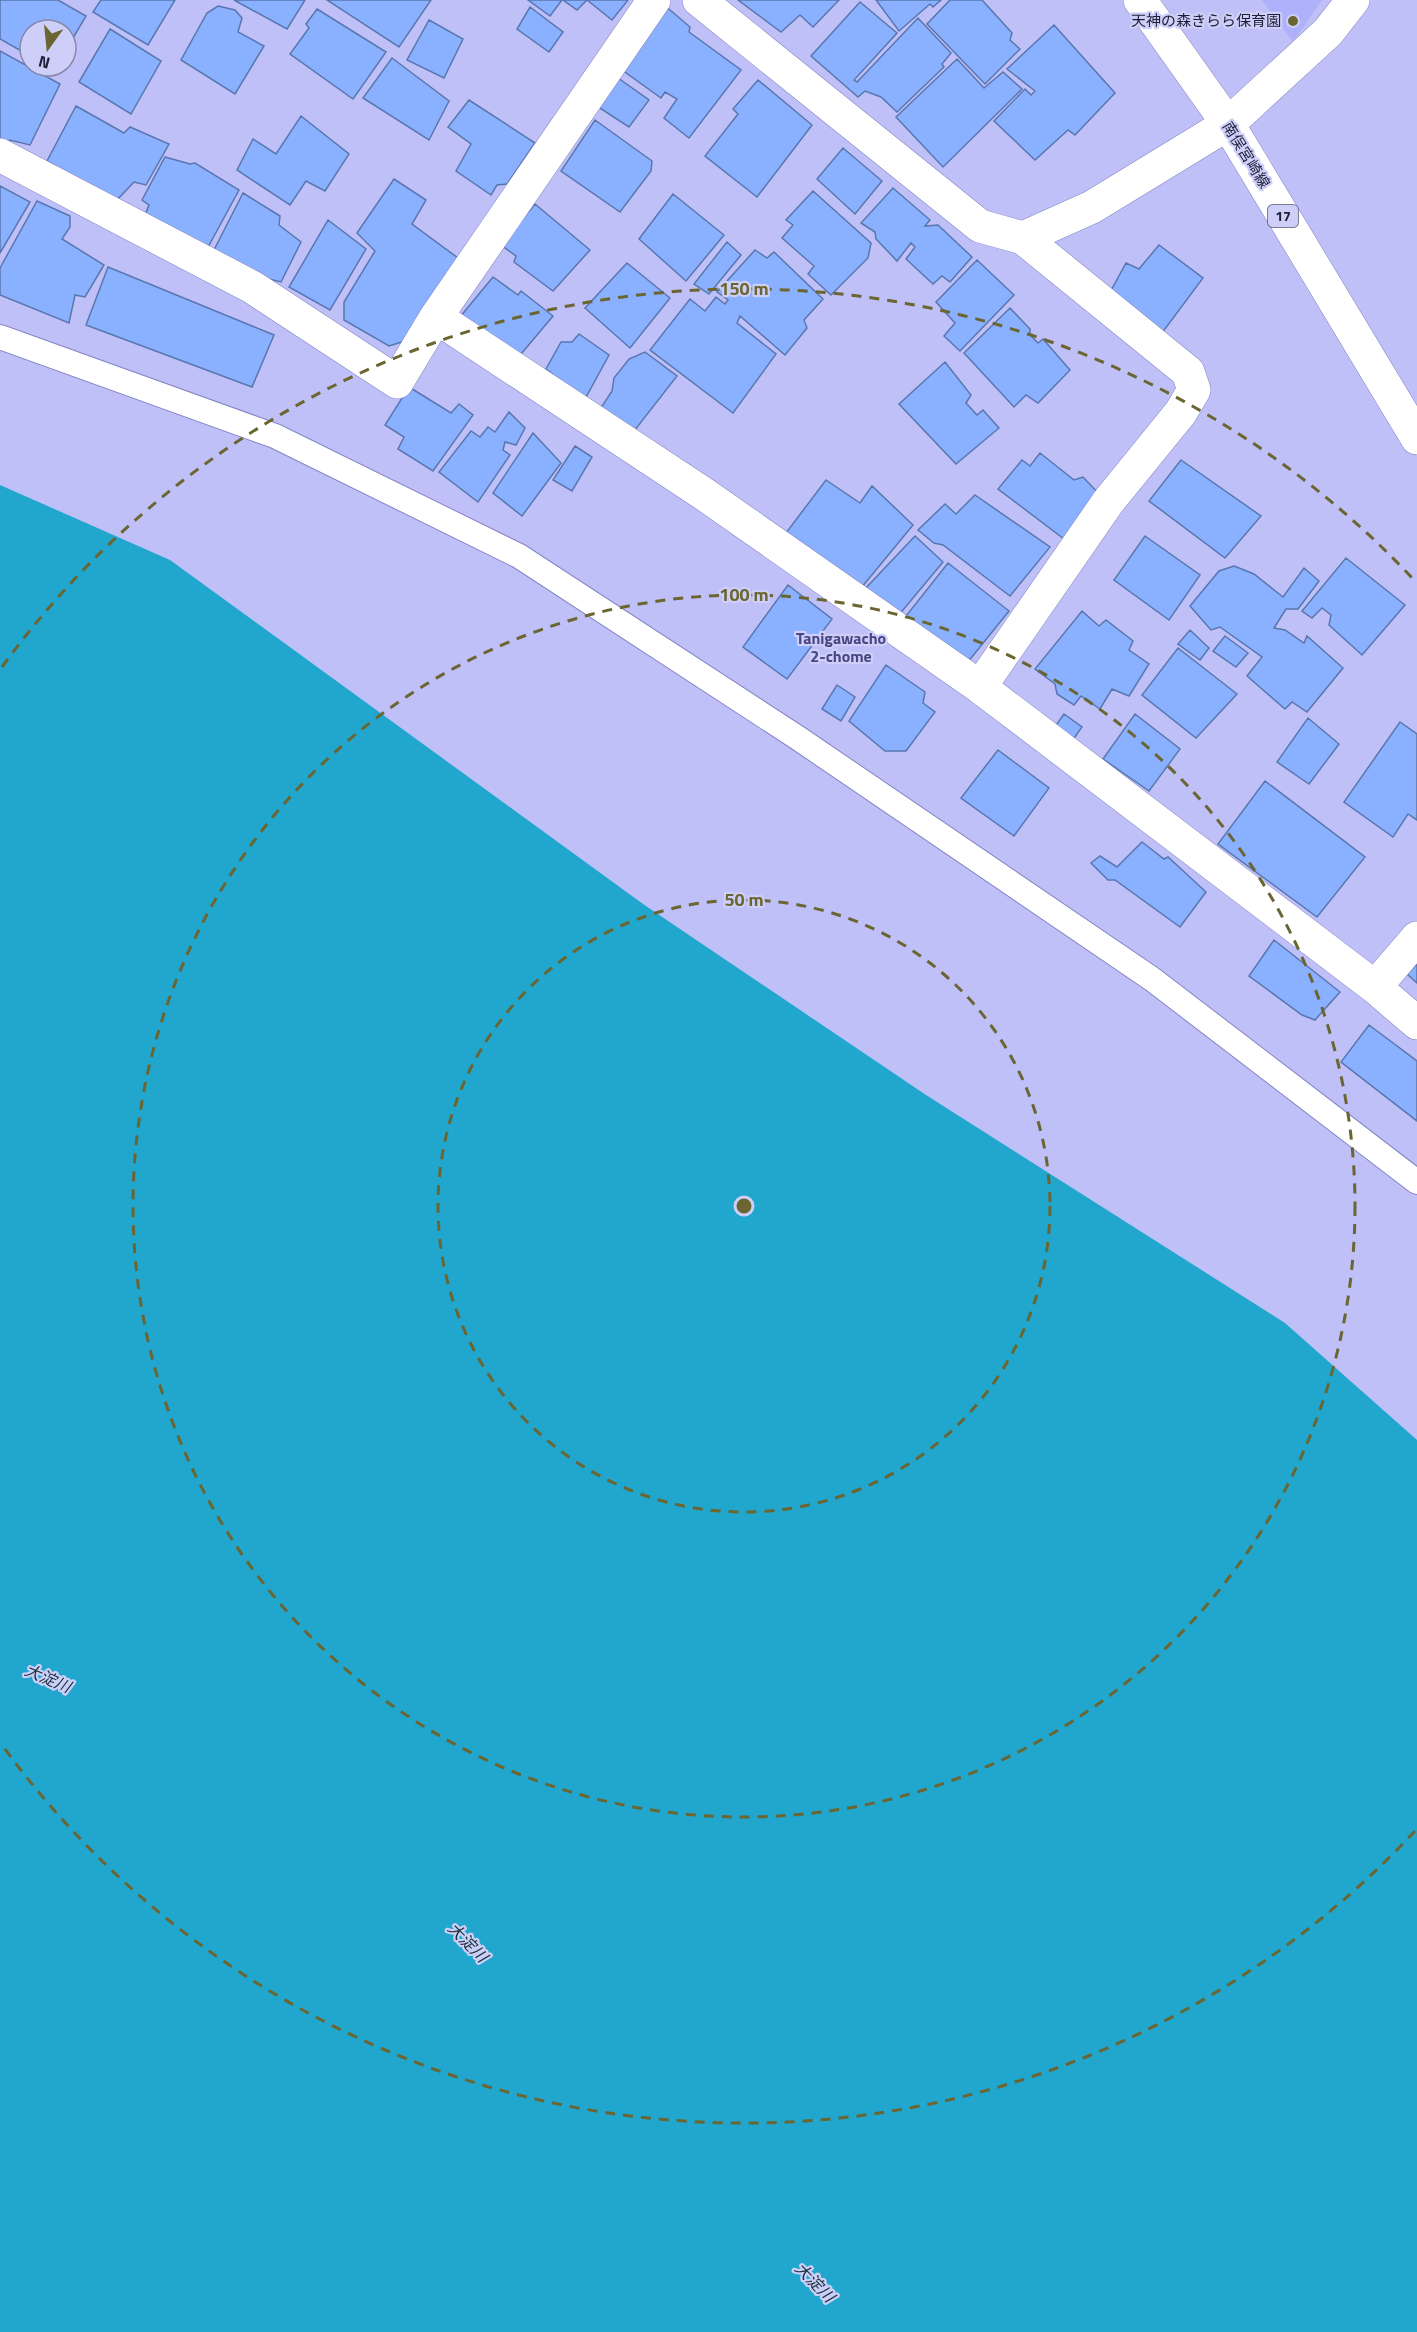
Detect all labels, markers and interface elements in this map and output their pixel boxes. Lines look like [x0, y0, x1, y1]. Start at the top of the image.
place label: 天神の森きらら保育園 [1131, 9, 1281, 32]
marker: 天神の森きらら保育園 [1286, 14, 1300, 28]
north arrow [18, 18, 78, 78]
text: N [36, 49, 53, 76]
street label: 南俣宮崎線 [1217, 117, 1276, 193]
road number: 17 [1268, 205, 1298, 227]
text: 150 m [719, 275, 769, 302]
text: 100 m [719, 581, 769, 608]
district label: Tanigawacho 2-chome [796, 626, 886, 668]
text: 50 m [724, 886, 764, 913]
centre of rings [734, 1196, 754, 1216]
water label: 大淀川 [21, 1658, 77, 1699]
water label: 大淀川 [443, 1917, 495, 1969]
water label: 大淀川 [790, 2257, 842, 2309]

